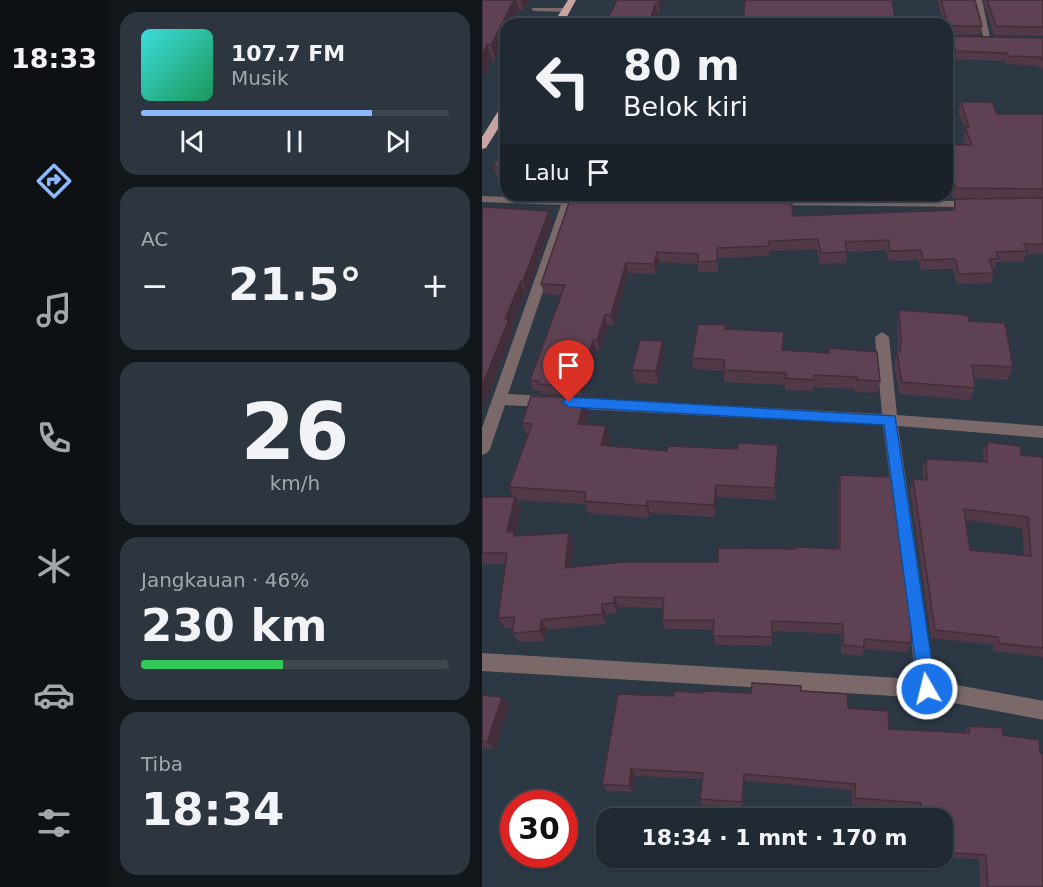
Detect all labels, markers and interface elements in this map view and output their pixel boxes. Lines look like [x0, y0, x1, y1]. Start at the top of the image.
text: 107.7 FM [231, 41, 345, 66]
text: 80 m [623, 41, 740, 90]
icon: left [524, 42, 602, 120]
text: 18:33 [11, 43, 97, 74]
text: Musik [231, 66, 289, 90]
text: Belok kiri [623, 91, 748, 122]
icon: previous [176, 125, 209, 158]
icon: pause [278, 125, 311, 158]
icon: next [381, 125, 414, 158]
icon: arrive [582, 156, 615, 189]
icon: directions [33, 160, 75, 202]
text: Lalu [524, 160, 570, 185]
text: AC [141, 227, 168, 251]
text: 21.5° [228, 258, 362, 311]
text: − [141, 266, 169, 305]
text: + [421, 266, 449, 305]
icon: music [33, 289, 75, 331]
pin [543, 340, 594, 402]
icon: arrive [552, 349, 585, 382]
text: 26 [241, 387, 349, 477]
icon: phone [33, 417, 75, 459]
text: km/h [270, 471, 320, 495]
icon: climate [33, 545, 75, 587]
text: Jangkauan · 46% [141, 568, 309, 592]
text: 230 km [141, 599, 327, 652]
position arrow [895, 657, 959, 721]
icon: car [33, 674, 75, 716]
text: Tiba [141, 752, 183, 776]
text: 18:34 [141, 783, 284, 836]
speed limit sign: 30 [500, 790, 578, 868]
icon: filters [33, 802, 75, 844]
text: 18:34 · 1 mnt · 170 m [642, 825, 907, 850]

